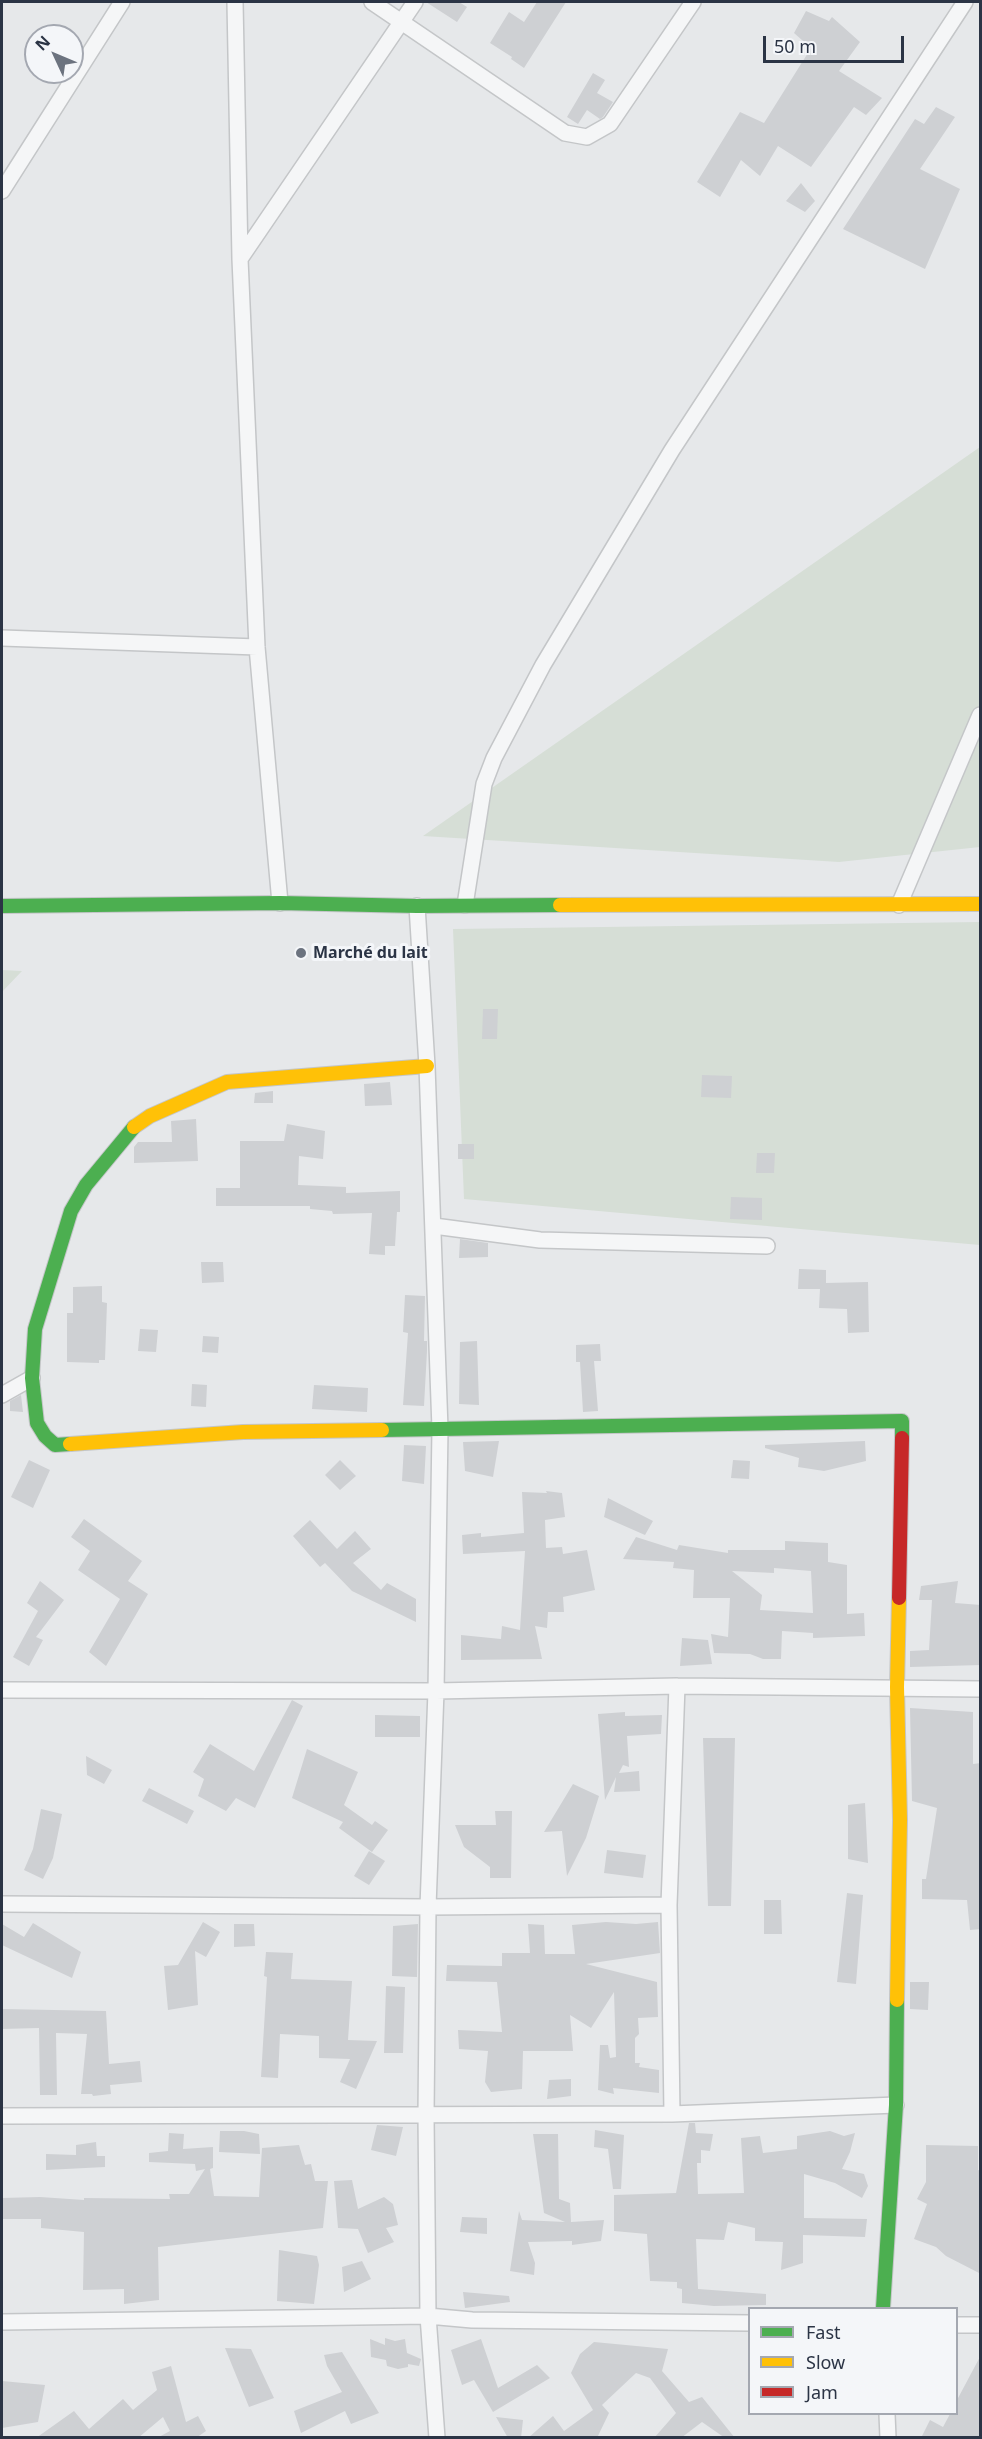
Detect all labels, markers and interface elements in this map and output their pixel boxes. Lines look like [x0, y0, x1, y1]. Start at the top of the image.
north arrow [24, 24, 84, 84]
scale bar [766, 24, 907, 62]
text: N [30, 31, 55, 55]
text: 50 m [774, 34, 816, 58]
place label: Marché du lait [313, 943, 428, 963]
marker: Marché du lait [294, 946, 308, 960]
legend [748, 2307, 958, 2415]
text: Fast [806, 2320, 841, 2344]
text: Slow [806, 2350, 845, 2374]
text: Jam [806, 2380, 838, 2404]

